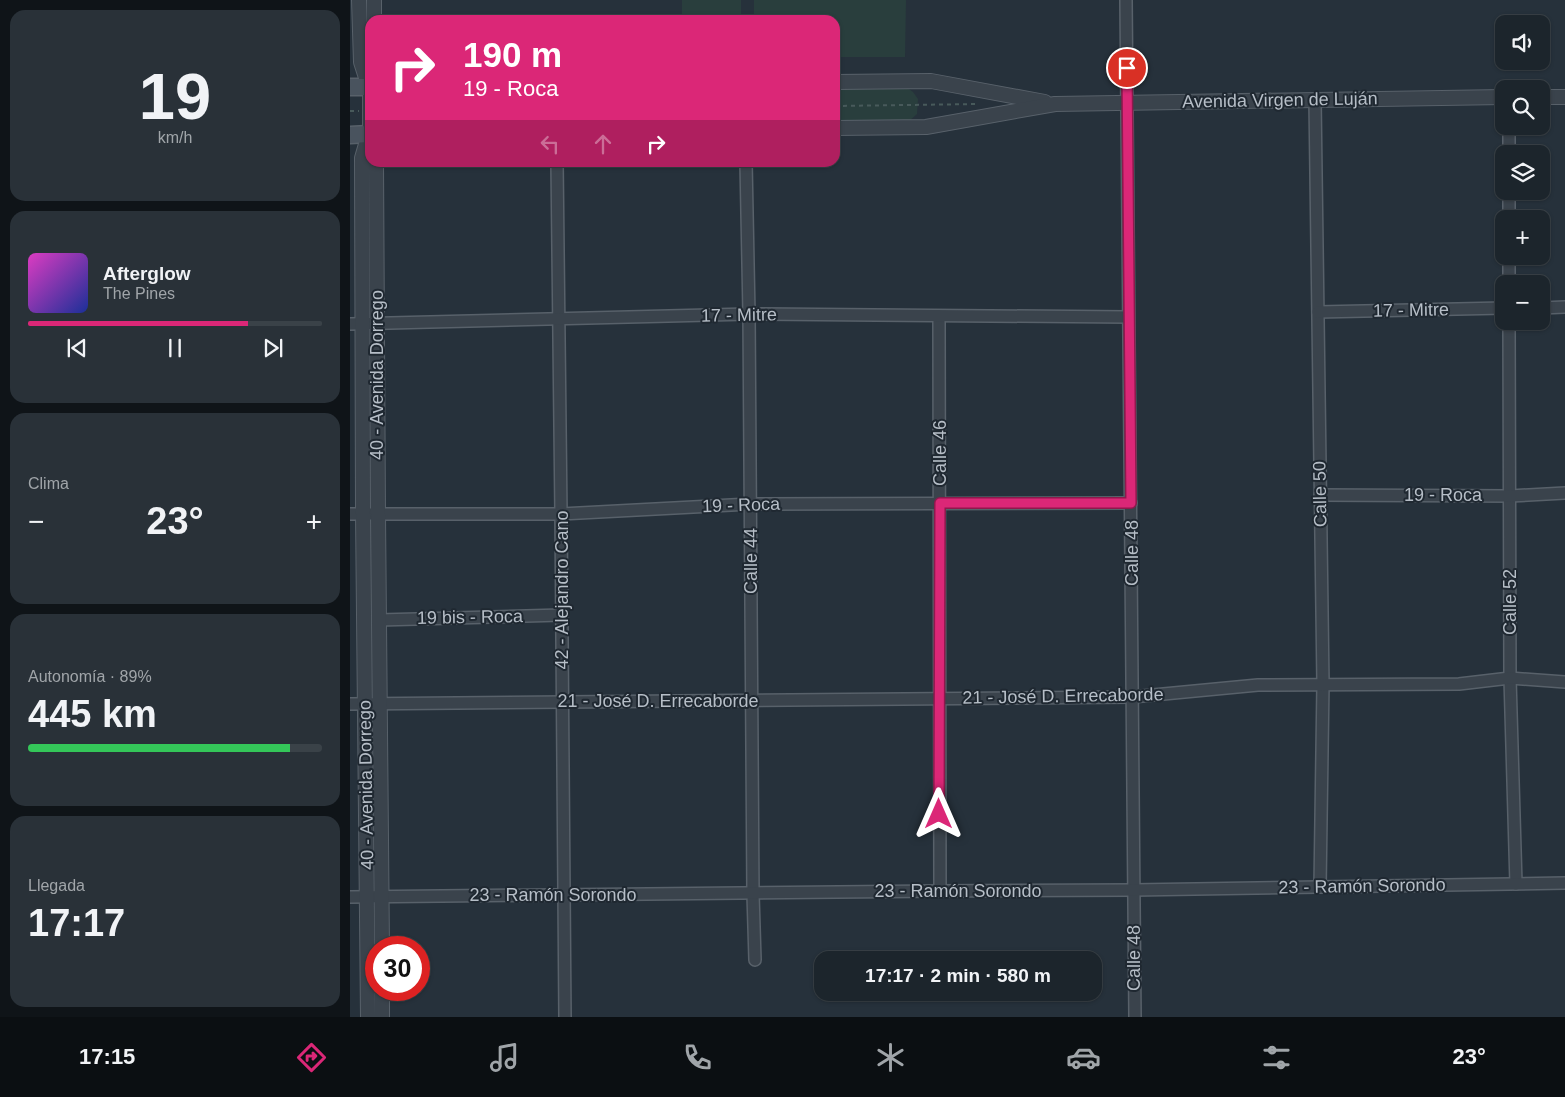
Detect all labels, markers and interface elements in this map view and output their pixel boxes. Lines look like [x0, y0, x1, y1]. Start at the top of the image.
map controls [1495, 15, 1550, 330]
button: sound [1495, 15, 1550, 70]
icon: right [380, 35, 445, 100]
text: 190 m [463, 35, 562, 74]
pin [1106, 47, 1148, 89]
icon: arrive [1113, 54, 1141, 82]
text: 19 [139, 60, 211, 133]
text: 19 - Roca [463, 76, 558, 101]
button: search [1495, 80, 1550, 135]
street label: Avenida Virgen de Luján [1182, 88, 1378, 112]
text: km/h [158, 129, 192, 146]
icon: left [536, 130, 564, 158]
icon: ahead [589, 130, 617, 158]
icon: right [642, 130, 670, 158]
button: layers [1495, 145, 1550, 200]
button: + [1495, 210, 1550, 265]
text: Afterglow [103, 263, 191, 284]
button: − [1495, 275, 1550, 330]
text: The Pines [103, 285, 175, 302]
street label: 40 - Avenida Dorrego [367, 290, 387, 460]
street label: 17 - Mitre [1373, 299, 1449, 321]
street label: 17 - Mitre [701, 304, 777, 326]
icon: previous [63, 334, 91, 362]
icon: pause [161, 334, 189, 362]
icon: next [259, 334, 287, 362]
street label: Calle 46 [930, 420, 950, 486]
street label: Calle 50 [1309, 461, 1331, 527]
text: Clima [28, 475, 69, 492]
street label: 19 - Roca [1404, 485, 1483, 505]
street label: 19 - Roca [702, 494, 781, 516]
text: 23° [146, 500, 204, 542]
text: − [28, 506, 44, 537]
text: + [306, 506, 322, 537]
street label: 42 - Alejandro Cano [552, 510, 572, 670]
street label: Calle 48 [1122, 520, 1142, 586]
street label: Calle 44 [741, 528, 761, 594]
street label: Calle 52 [1500, 569, 1520, 635]
street label: 19 bis - Roca [417, 606, 524, 628]
text: Autonomía · 89% [28, 668, 152, 685]
street label: 21 - José D. Errecaborde [962, 684, 1164, 708]
street label: 21 - José D. Errecaborde [557, 691, 759, 711]
text: 445 km [28, 693, 157, 735]
street label: 40 - Avenida Dorrego [355, 700, 377, 870]
position arrow [912, 787, 964, 839]
street label: 23 - Ramón Sorondo [1278, 875, 1446, 897]
text: Llegada [28, 877, 85, 894]
street label: 23 - Ramón Sorondo [874, 881, 1042, 901]
street label: 23 - Ramón Sorondo [469, 885, 637, 905]
text: 17:17 [28, 902, 125, 944]
street label: Calle 48 [1124, 925, 1144, 991]
speed limit sign: 30 [365, 936, 430, 1001]
text: 17:17 · 2 min · 580 m [865, 965, 1051, 986]
icon: directions [294, 1040, 329, 1075]
icon: music [487, 1040, 522, 1075]
icon: phone [680, 1040, 715, 1075]
icon: climate [873, 1040, 908, 1075]
icon: car [1066, 1040, 1101, 1075]
icon: filters [1259, 1040, 1294, 1075]
text: 17:15 [79, 1044, 135, 1069]
text: 23° [1453, 1044, 1486, 1069]

